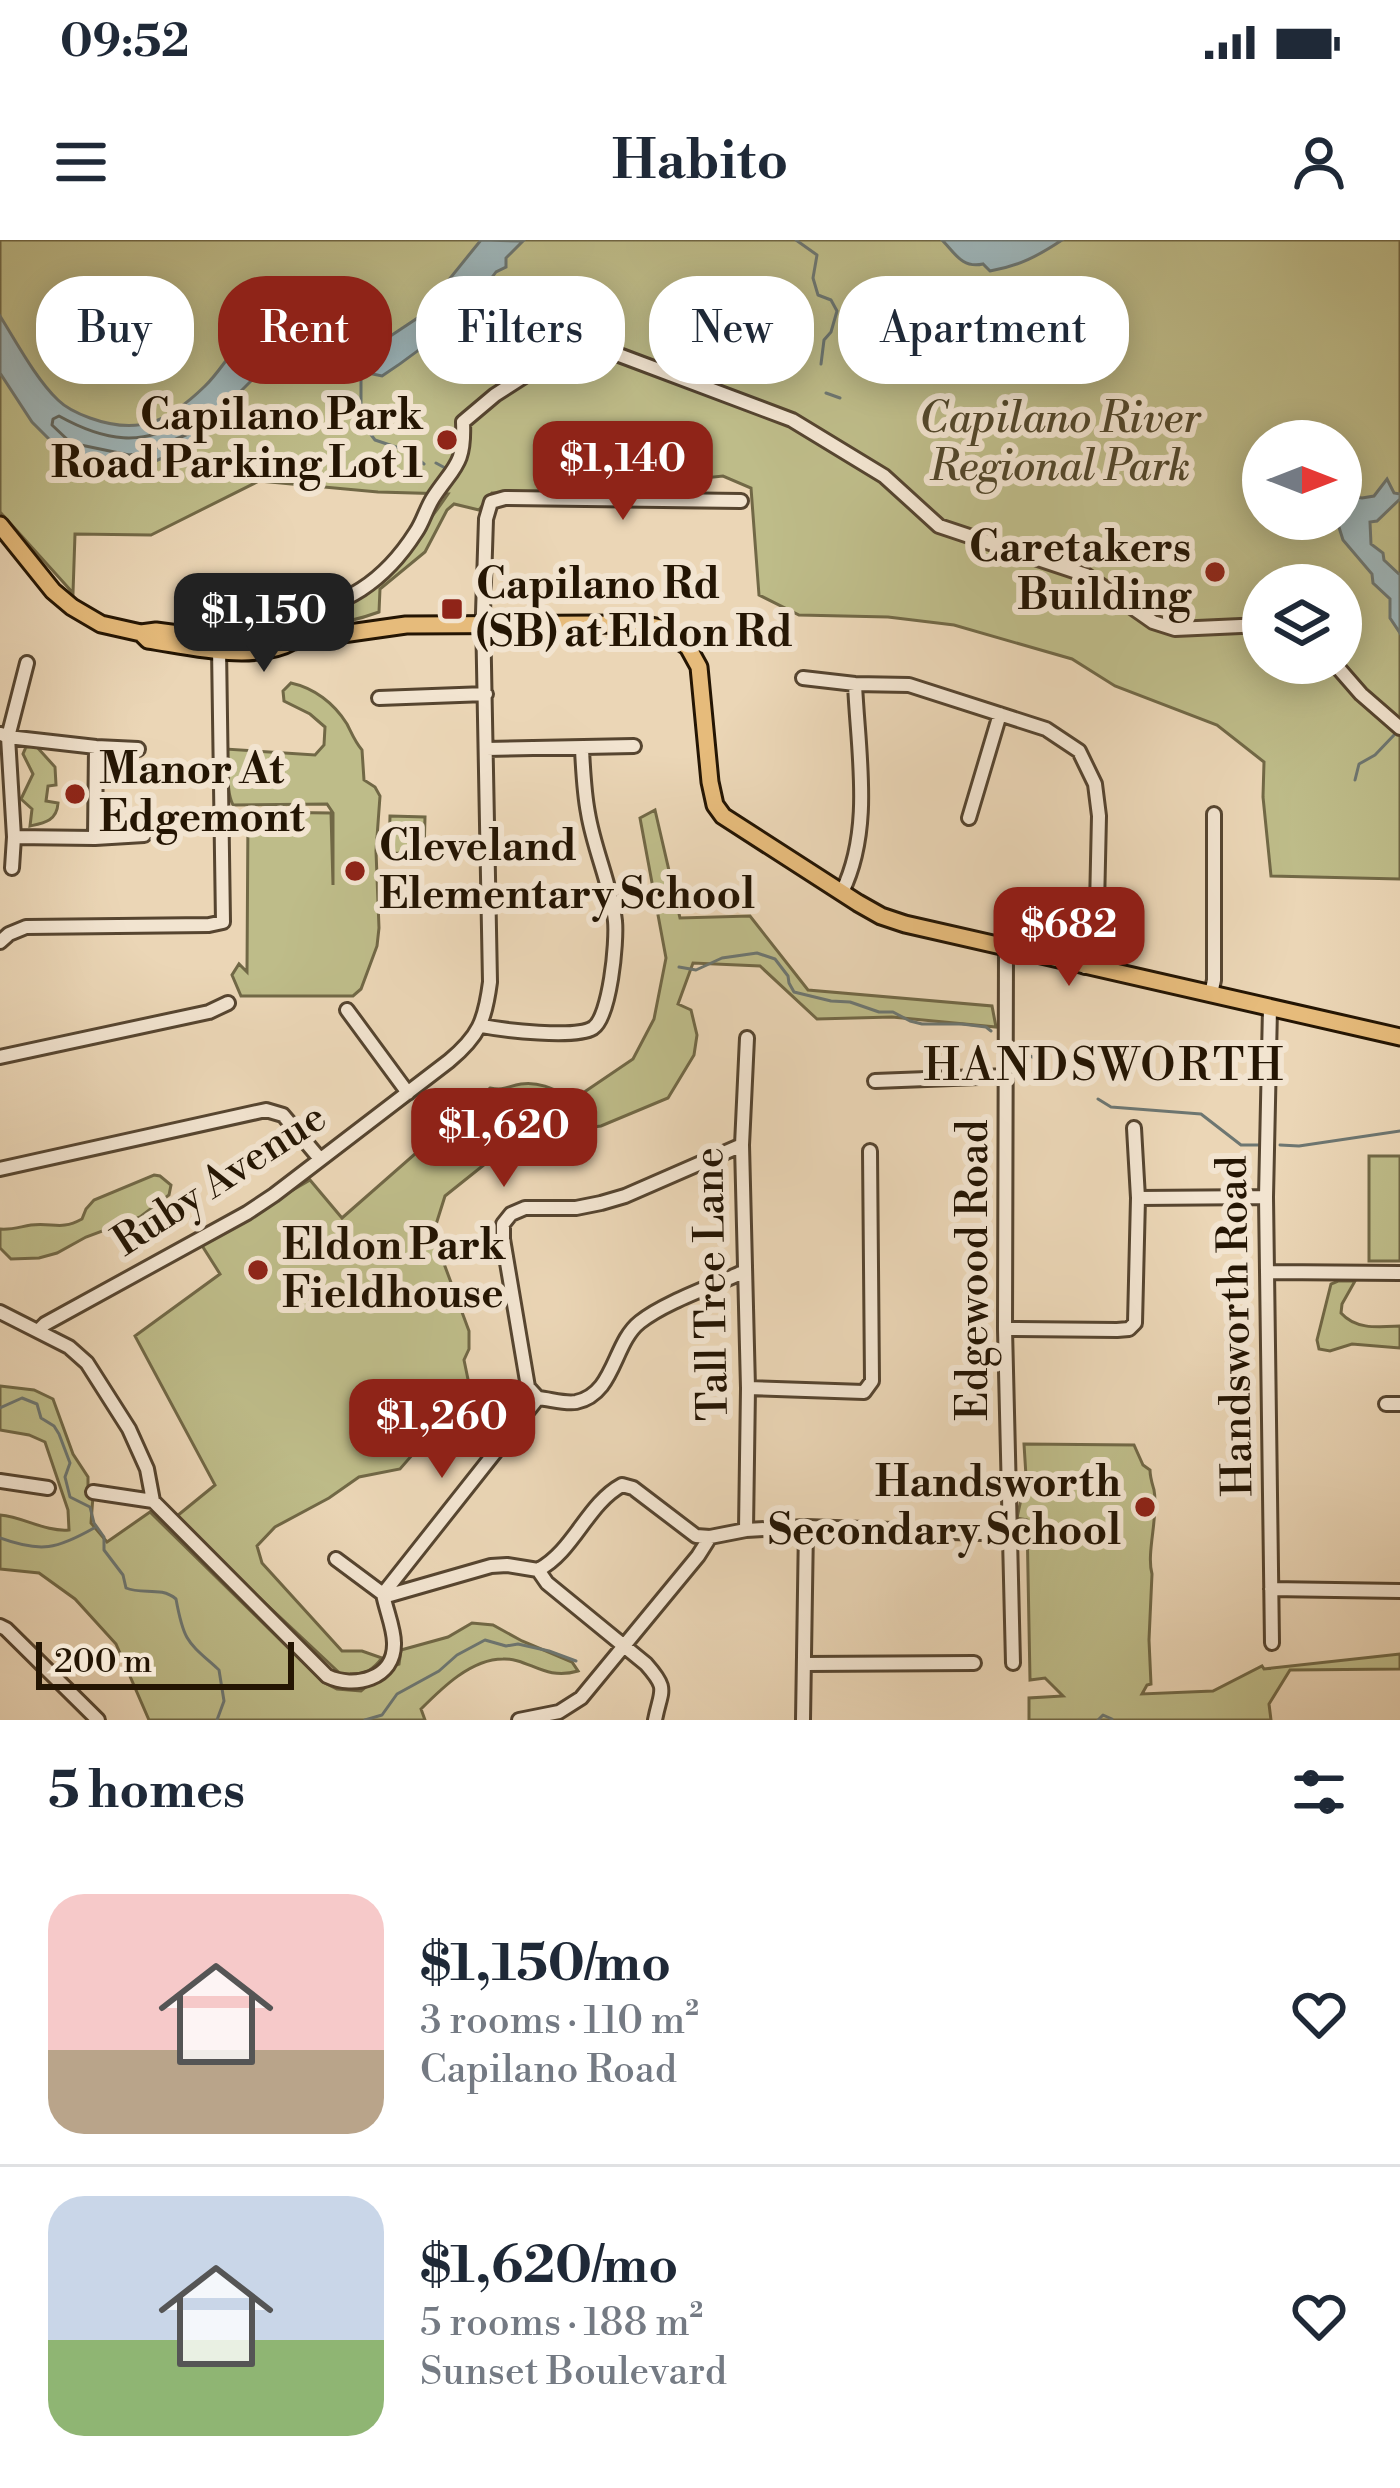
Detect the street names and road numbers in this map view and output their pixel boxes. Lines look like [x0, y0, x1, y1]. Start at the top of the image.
street label: Ruby Avenue [103, 1091, 337, 1269]
street label: Edgewood Road [948, 1119, 1002, 1420]
street label: Tall Tree Lane [683, 1147, 741, 1421]
street label: Handsworth Road [1207, 1155, 1265, 1497]

